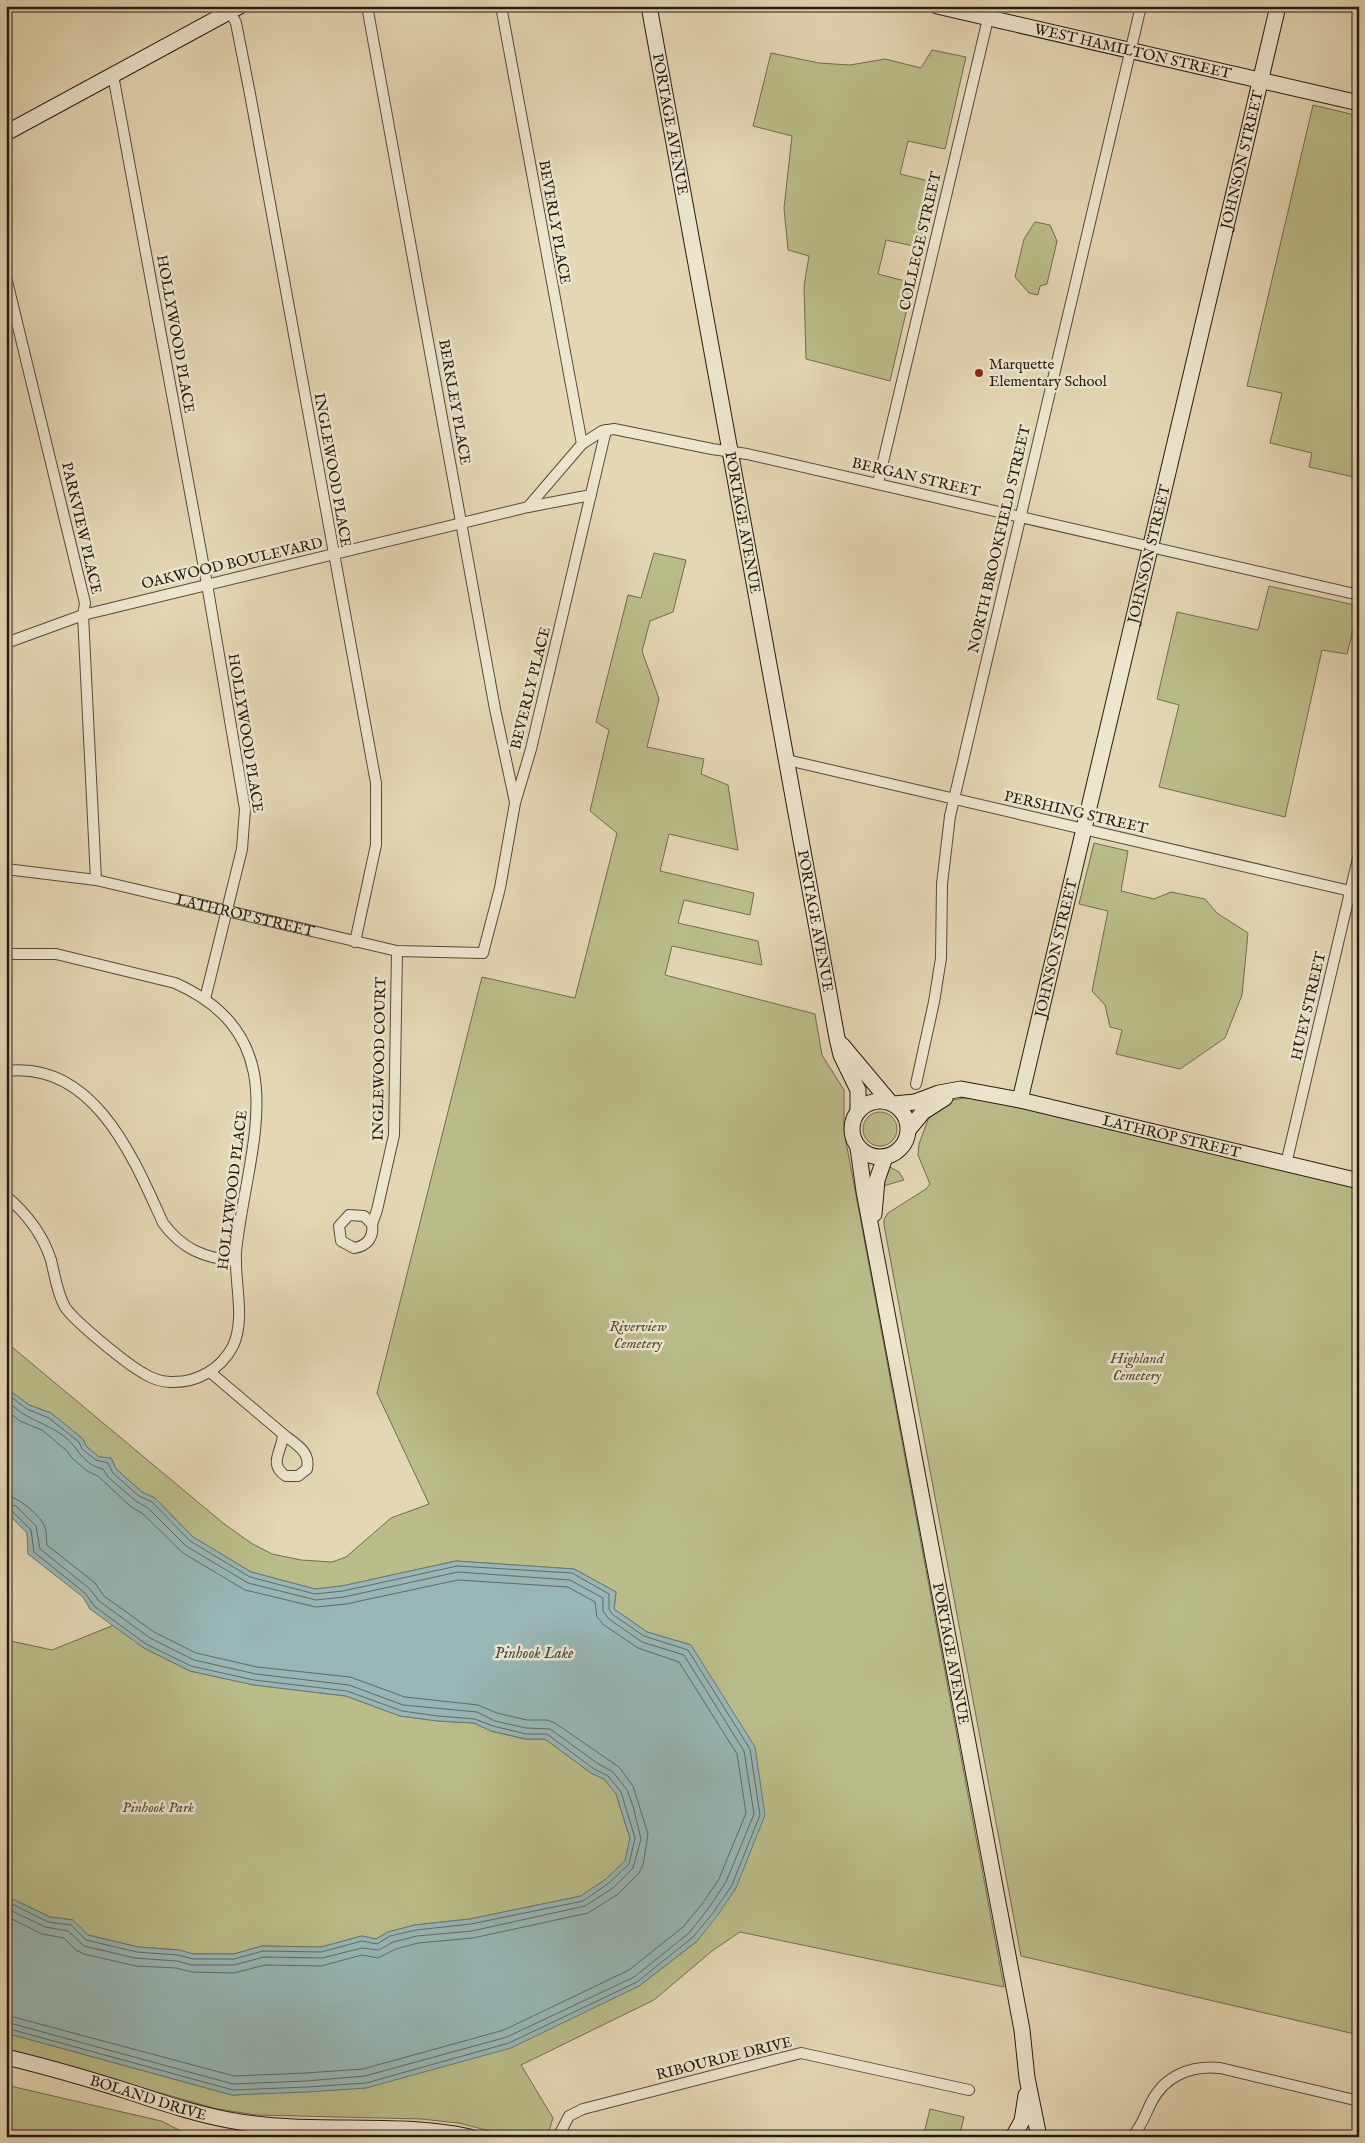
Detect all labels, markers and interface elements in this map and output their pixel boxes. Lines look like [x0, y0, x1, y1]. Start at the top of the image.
street label: WEST HAMILTON STREET [1032, 20, 1233, 83]
street label: PORTAGE AVENUE [648, 52, 692, 197]
street label: JOHNSON STREET [1216, 89, 1268, 233]
street label: BEVERLY PLACE [534, 158, 575, 286]
street label: COLLEGE STREET [895, 170, 946, 312]
street label: HOLLYWOOD PLACE [152, 253, 199, 415]
street label: BERKLEY PLACE [434, 338, 475, 466]
place label: Marquette Elementary School [989, 355, 1108, 391]
marker: Marquette Elementary School [973, 367, 985, 379]
street label: INGLEWOOD PLACE [310, 391, 355, 549]
street label: NORTH BROOKFIELD STREET [964, 423, 1035, 655]
street label: PORTAGE AVENUE [720, 450, 765, 595]
street label: BERGAN STREET [850, 453, 982, 502]
street label: PARKVIEW PLACE [57, 460, 106, 596]
street label: JOHNSON STREET [1123, 483, 1175, 627]
street label: OAKWOOD BOULEVARD [140, 533, 325, 594]
street label: BEVERLY PLACE [506, 625, 555, 751]
street label: HOLLYWOOD PLACE [224, 652, 267, 814]
street label: PERSHING STREET [1002, 787, 1150, 838]
street label: PORTAGE AVENUE [793, 849, 837, 994]
street label: JOHNSON STREET [1030, 877, 1082, 1021]
street label: LATHROP STREET [174, 890, 316, 941]
street label: HUEY STREET [1287, 950, 1330, 1062]
street label: INGLEWOOD COURT [369, 977, 390, 1141]
street label: HOLLYWOOD PLACE [213, 1109, 252, 1271]
street label: LATHROP STREET [1101, 1111, 1243, 1162]
park label: Riverview Cemetery [609, 1317, 668, 1353]
park label: Highland Cemetery [1109, 1349, 1165, 1385]
street label: PORTAGE AVENUE [928, 1581, 973, 1726]
water label: Pinhook Lake [495, 1644, 574, 1664]
park label: Pinhook Park [122, 1798, 194, 1817]
street label: RIBOURDE DRIVE [654, 2032, 794, 2085]
street label: BOLAND DRIVE [87, 2071, 208, 2125]

